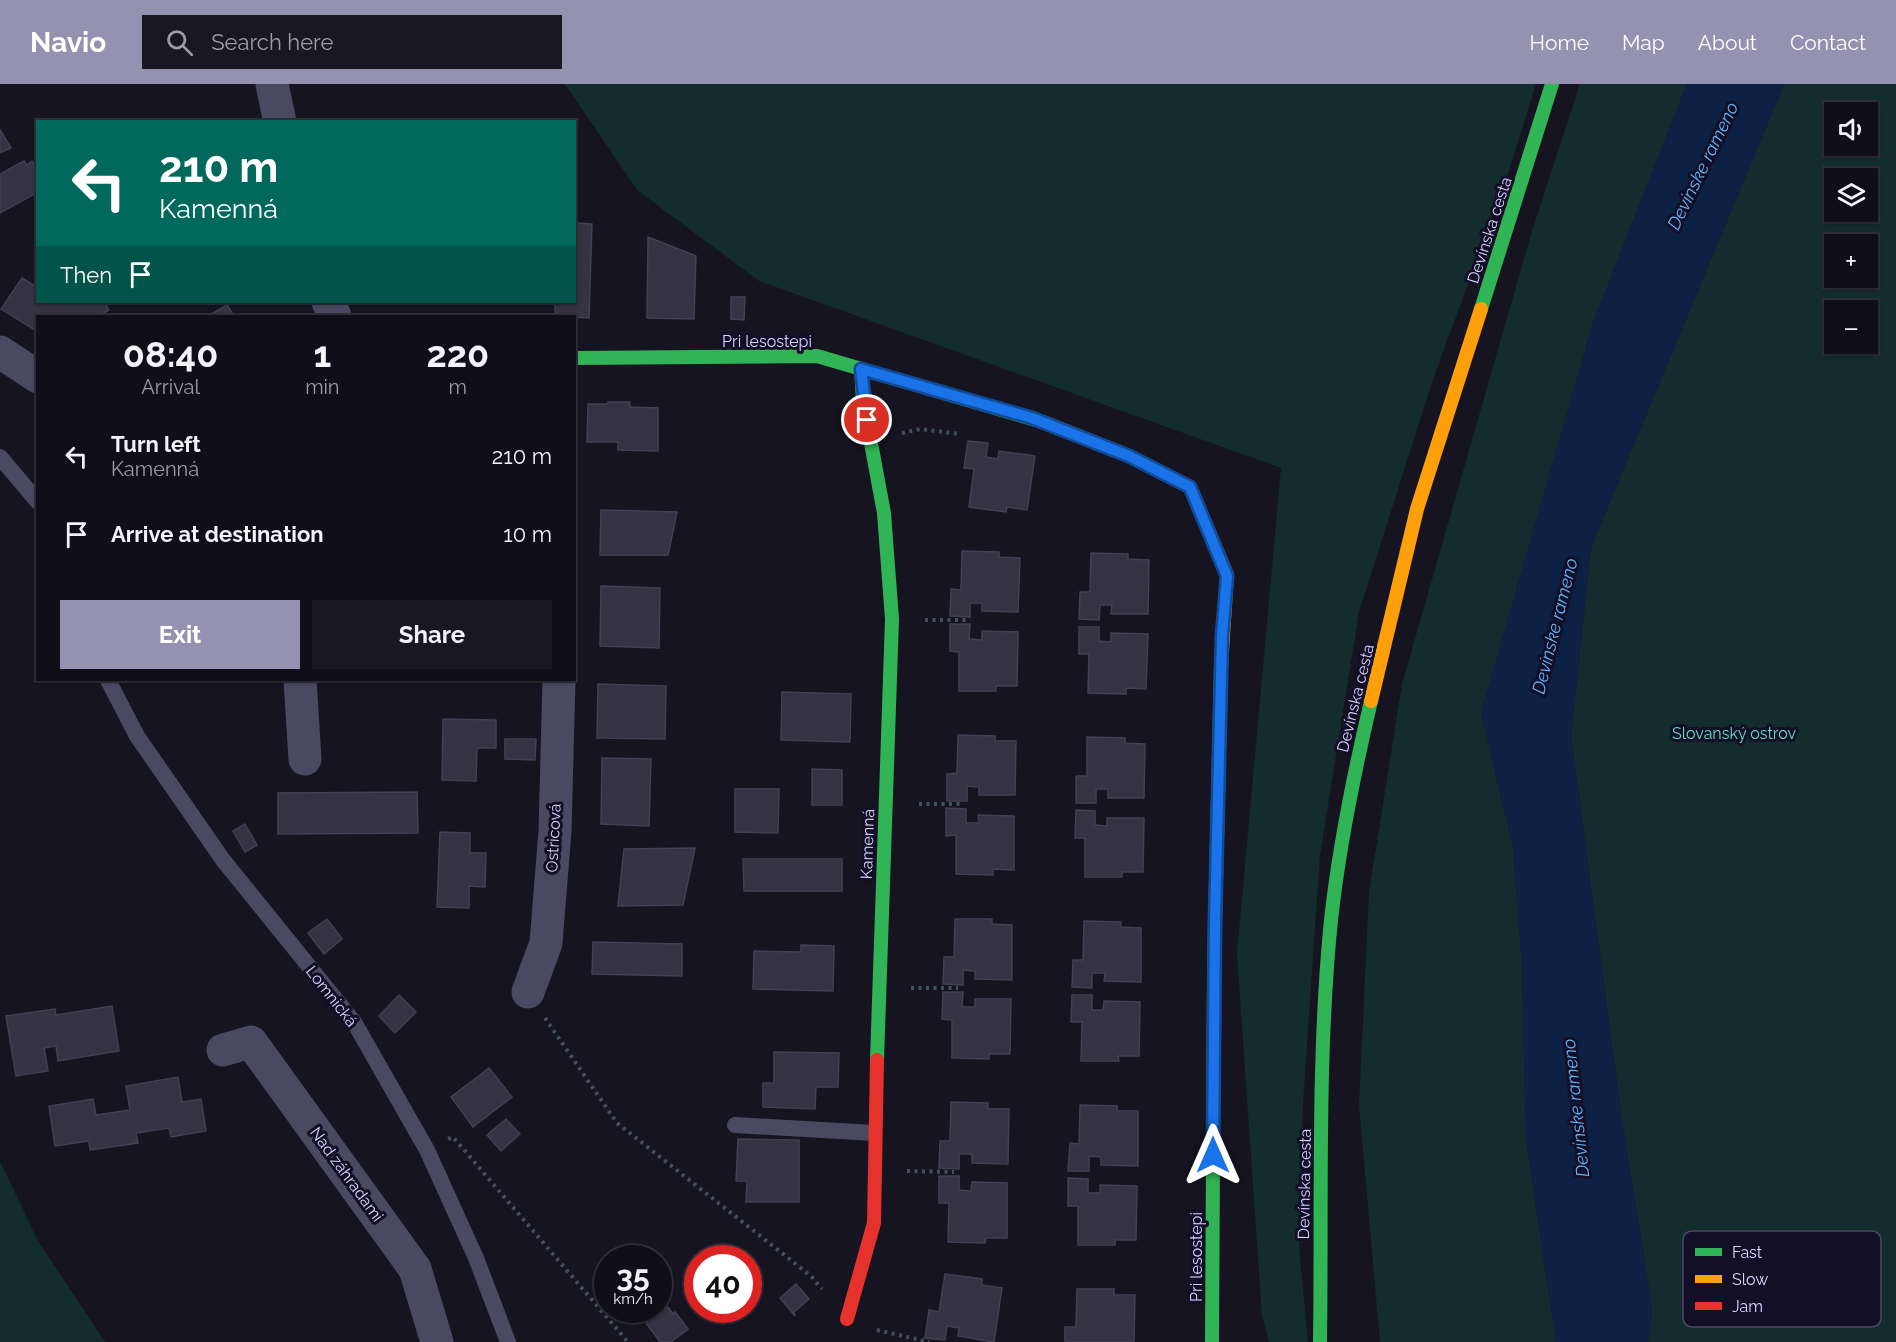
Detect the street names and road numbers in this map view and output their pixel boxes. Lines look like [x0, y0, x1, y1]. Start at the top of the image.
street label: Devínska cesta [1463, 175, 1516, 286]
street label: Pri lesostepi [722, 332, 812, 351]
street label: Devínska cesta [1333, 642, 1378, 754]
street label: Ostricová [542, 803, 565, 873]
street label: Kamenná [857, 808, 878, 880]
street label: Lomnická [302, 962, 361, 1031]
street label: Nad záhradami [306, 1123, 387, 1225]
street label: Devínska cesta [1294, 1128, 1315, 1240]
street label: Pri lesostepi [1187, 1212, 1206, 1302]

